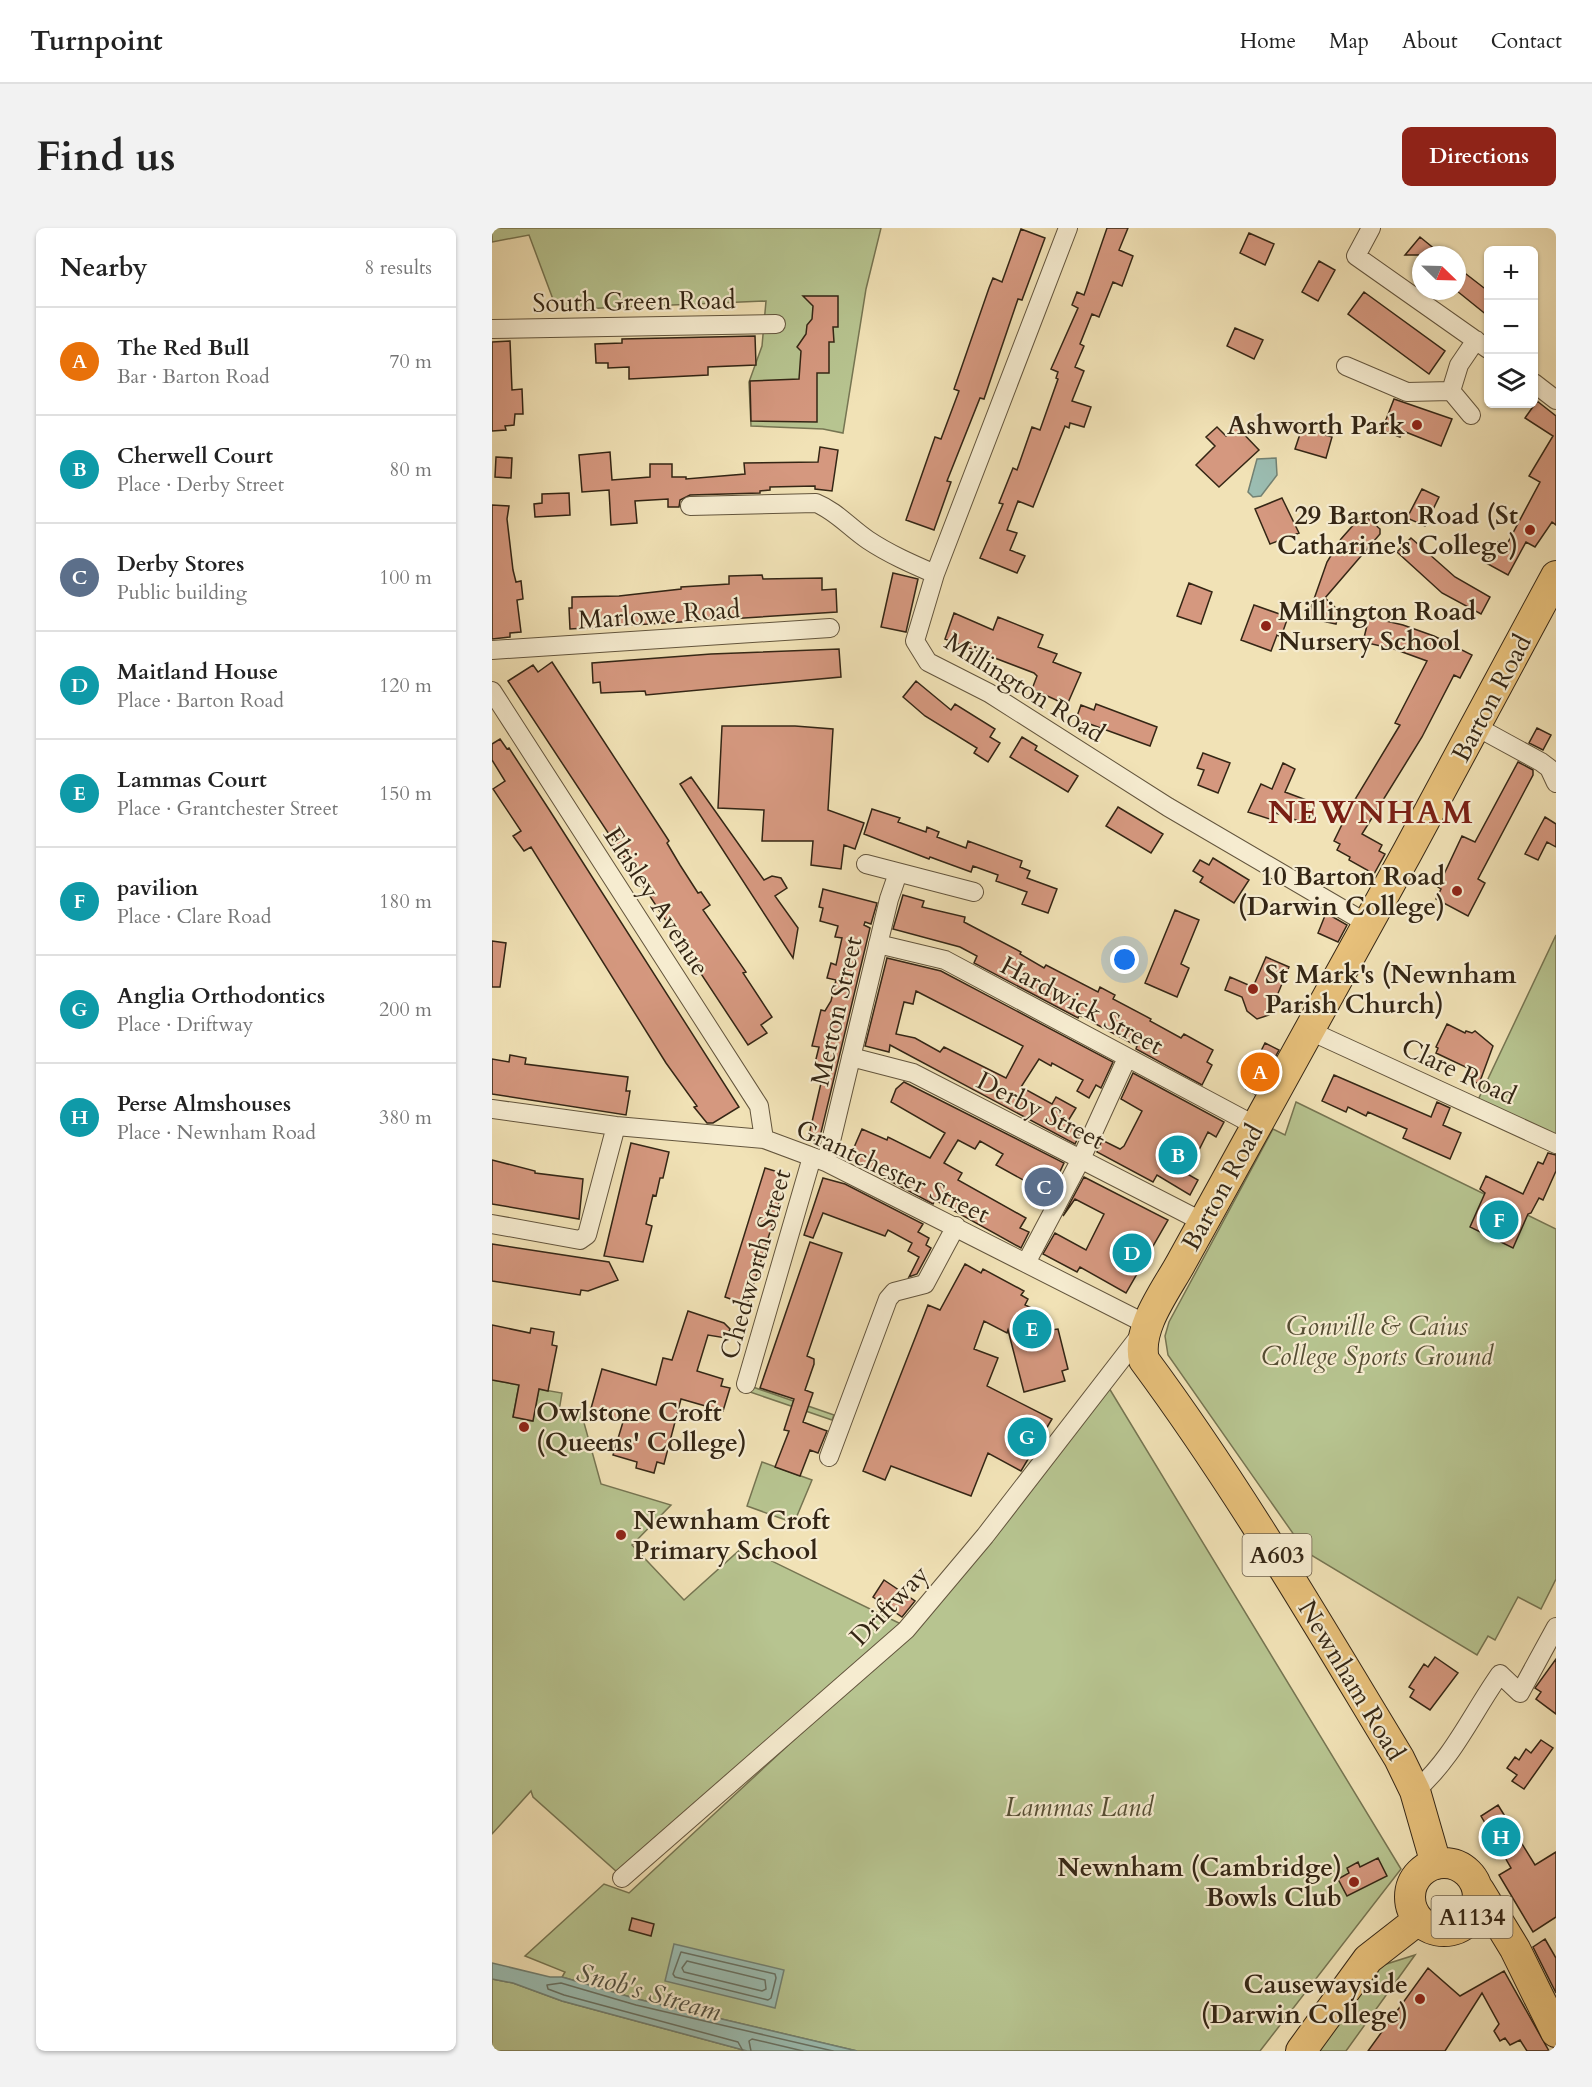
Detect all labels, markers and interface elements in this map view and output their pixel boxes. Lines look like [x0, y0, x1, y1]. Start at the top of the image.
text: Turnpoint [30, 22, 163, 60]
text: Home [1240, 27, 1296, 56]
text: Map [1329, 27, 1369, 56]
text: About [1402, 27, 1458, 56]
text: Contact [1491, 27, 1562, 56]
button: Directions [1402, 127, 1556, 186]
text: Find us [36, 128, 176, 185]
north arrow [1412, 246, 1466, 300]
map controls [1484, 246, 1538, 408]
button: + [1484, 246, 1538, 300]
text: Nearby [60, 250, 148, 285]
text: 8 results [364, 254, 432, 281]
street label: South Green Road [532, 282, 736, 321]
button: − [1484, 300, 1538, 354]
text: The Red Bull [117, 333, 249, 363]
text: A [72, 348, 87, 375]
text: 70 m [389, 348, 432, 375]
button: layers [1484, 354, 1538, 408]
text: Bar · Barton Road [117, 363, 270, 390]
place label: Ashworth Park [1227, 408, 1406, 443]
marker: Ashworth Park [1410, 418, 1424, 432]
text: Cherwell Court [117, 441, 273, 471]
text: B [72, 456, 87, 483]
text: 80 m [389, 456, 432, 483]
text: Place · Derby Street [117, 471, 284, 498]
place label: 29 Barton Road (St Catharine's College) [1277, 498, 1518, 563]
marker: 29 Barton Road (St Catharine's College) [1523, 523, 1537, 537]
text: Derby Stores [117, 549, 244, 579]
text: C [72, 564, 87, 591]
text: 100 m [379, 564, 432, 591]
text: Public building [117, 579, 247, 606]
street label: Marlowe Road [577, 591, 742, 638]
place label: Millington Road Nursery School [1278, 594, 1476, 659]
marker: Millington Road Nursery School [1259, 619, 1273, 633]
street label: Millington Road [938, 624, 1112, 751]
street label: Barton Road [1443, 628, 1540, 768]
text: Maitland House [117, 657, 278, 687]
text: D [71, 672, 88, 699]
text: 120 m [379, 672, 432, 699]
text: Place · Barton Road [117, 687, 284, 714]
text: Lammas Court [117, 765, 267, 795]
text: E [73, 780, 86, 807]
text: 150 m [379, 780, 432, 807]
district label: NEWNHAM [1268, 791, 1474, 835]
text: Place · Grantchester Street [117, 795, 338, 822]
street label: Eltisley Avenue [596, 820, 718, 982]
place label: 10 Barton Road (Darwin College) [1238, 859, 1445, 924]
text: pavilion [117, 873, 198, 903]
marker: 10 Barton Road (Darwin College) [1450, 884, 1464, 898]
text: F [74, 888, 85, 915]
text: 180 m [379, 888, 432, 915]
text: Place · Clare Road [117, 903, 271, 930]
street label: Merton Street [802, 933, 871, 1089]
your location [1110, 945, 1139, 974]
street label: Hardwick Street [994, 948, 1169, 1063]
place label: St Mark's (Newnham Parish Church) [1265, 957, 1517, 1022]
text: Anglia Orthodontics [117, 981, 325, 1011]
marker: St Mark's (Newnham Parish Church) [1246, 982, 1260, 996]
text: G [71, 996, 88, 1023]
text: 200 m [379, 996, 432, 1023]
text: Place · Driftway [117, 1011, 253, 1038]
street label: Clare Road [1396, 1030, 1522, 1113]
pin: A [1240, 1050, 1280, 1094]
street label: Derby Street [971, 1063, 1111, 1158]
text: Perse Almshouses [117, 1089, 291, 1119]
text: H [71, 1104, 88, 1131]
text: 380 m [379, 1104, 432, 1131]
street label: Grantchester Street [790, 1111, 995, 1232]
street label: Barton Road [1175, 1118, 1269, 1256]
text: Place · Newnham Road [117, 1119, 316, 1146]
pin: B [1158, 1132, 1198, 1178]
pin: C [1024, 1164, 1064, 1210]
street label: Chedworth Street [712, 1165, 799, 1363]
pin: F [1480, 1198, 1518, 1242]
pin: D [1112, 1230, 1152, 1276]
pin: E [1012, 1306, 1052, 1352]
park label: Gonville & Caius College Sports Ground [1261, 1309, 1494, 1374]
place label: Owlstone Croft (Queens' College) [536, 1395, 747, 1460]
pin: G [1008, 1414, 1046, 1460]
marker: Owlstone Croft (Queens' College) [517, 1420, 531, 1434]
place label: Newnham Croft Primary School [633, 1503, 830, 1568]
marker: Newnham Croft Primary School [614, 1528, 628, 1542]
road number: A603 [1242, 1534, 1312, 1576]
street label: Driftway [842, 1557, 937, 1653]
street label: Newnham Road [1290, 1594, 1413, 1767]
park label: Lammas Land [1005, 1790, 1155, 1825]
pin: H [1482, 1814, 1520, 1860]
place label: Newnham (Cambridge) Bowls Club [1057, 1850, 1342, 1915]
marker: Newnham (Cambridge) Bowls Club [1347, 1875, 1361, 1889]
road number: A1134 [1432, 1896, 1512, 1938]
water label: Snob's Stream [572, 1954, 726, 2031]
place label: Causewayside (Darwin College) [1201, 1967, 1408, 2032]
marker: Causewayside (Darwin College) [1413, 1992, 1427, 2006]

